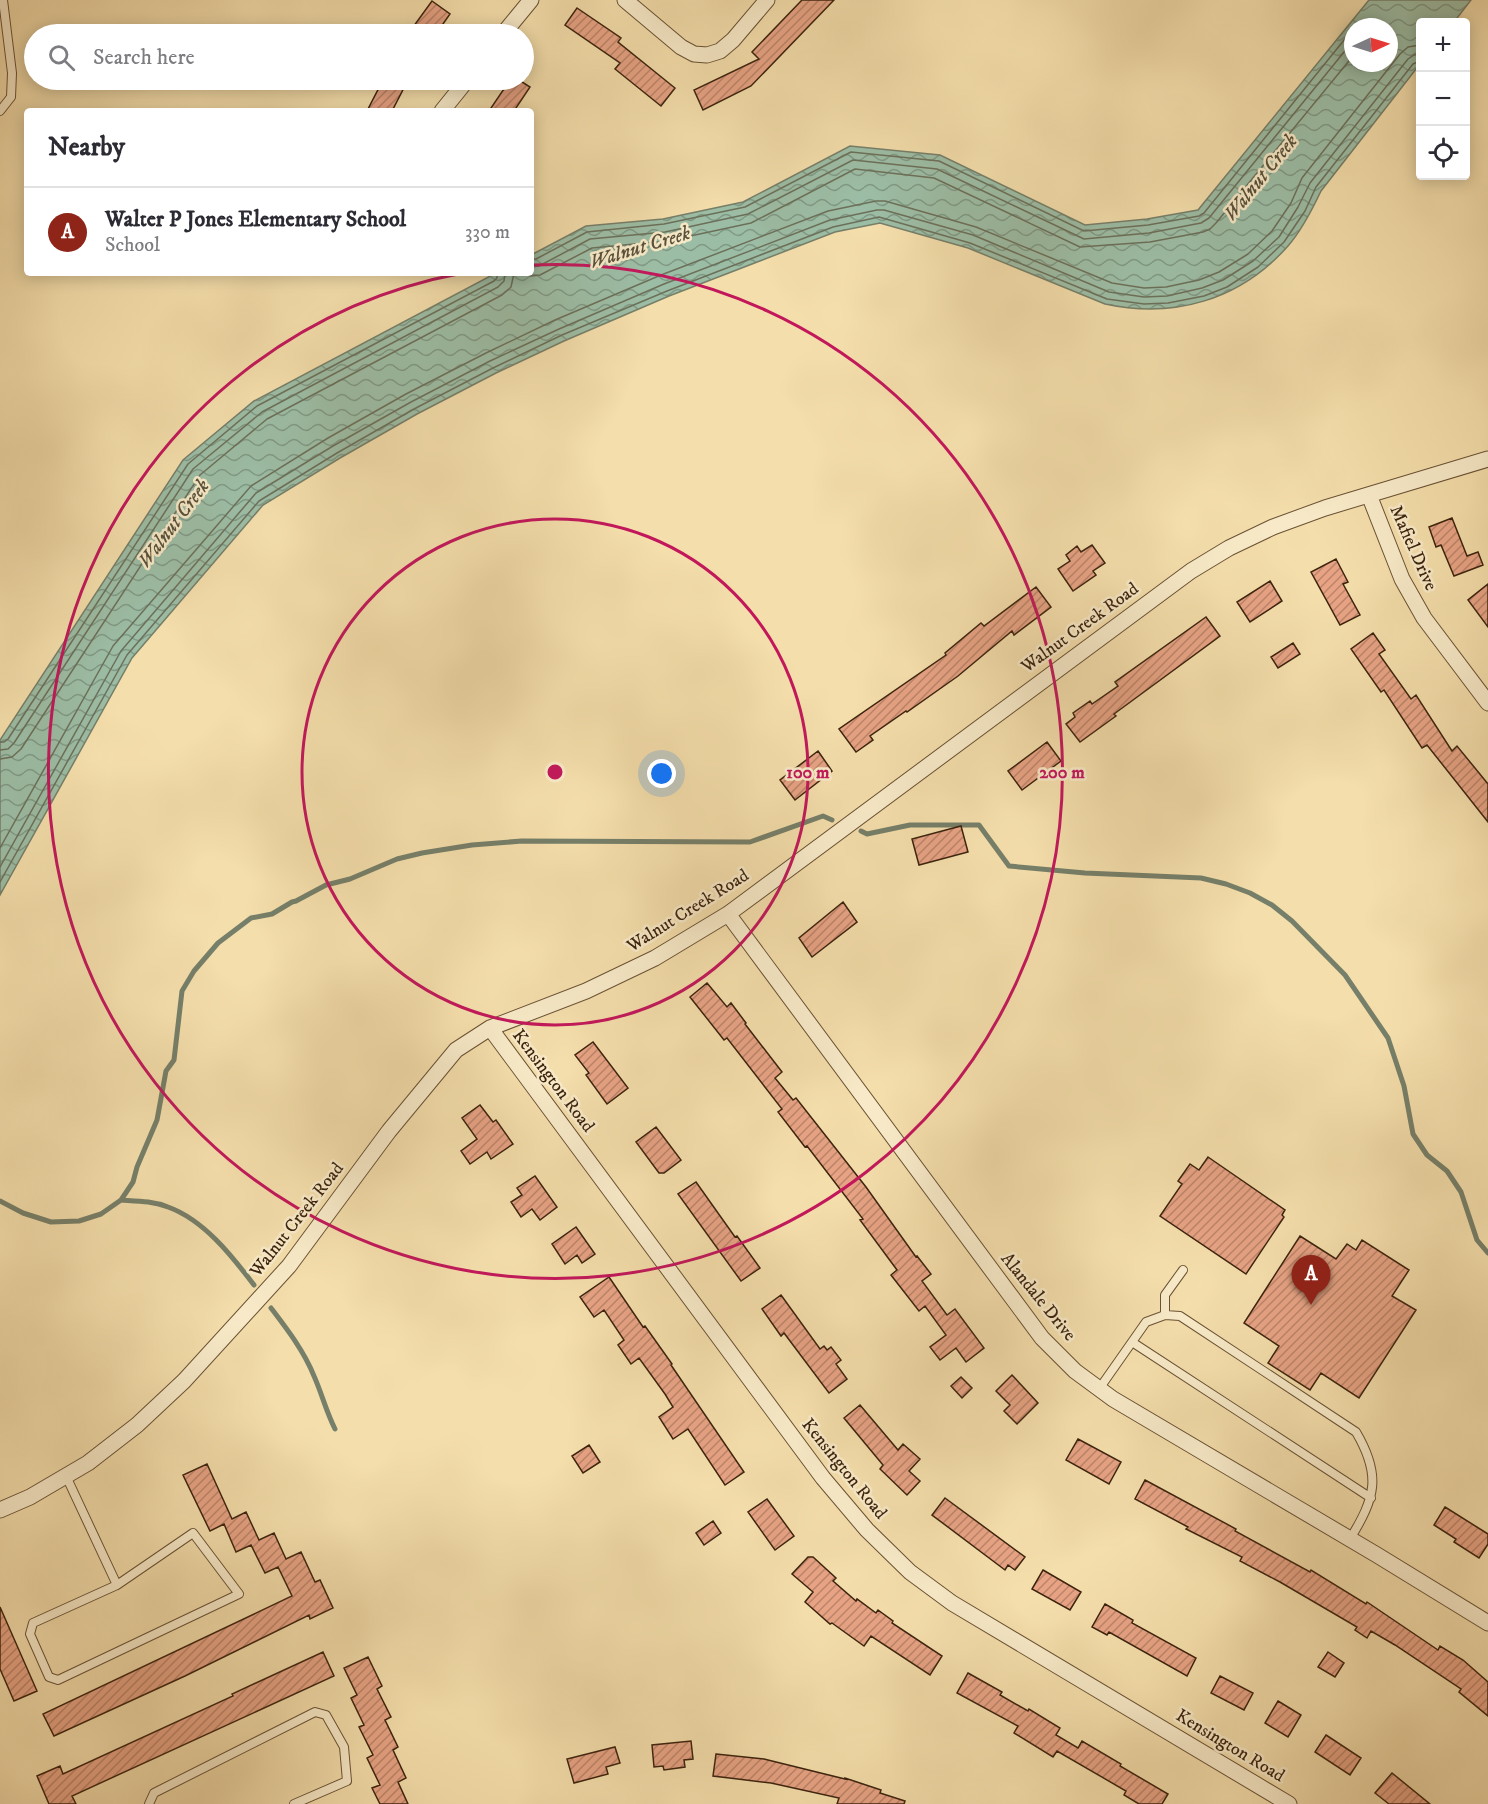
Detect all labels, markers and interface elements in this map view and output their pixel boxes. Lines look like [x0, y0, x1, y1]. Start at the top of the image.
north arrow [1344, 18, 1398, 72]
map controls [1416, 18, 1470, 180]
button: + [1416, 18, 1470, 72]
search box [24, 24, 534, 90]
icon: search [45, 41, 78, 74]
text: Search here [93, 44, 195, 71]
button: − [1416, 72, 1470, 126]
button: locate [1416, 126, 1470, 180]
water label: Walnut Creek [1218, 129, 1304, 226]
text: Nearby [48, 131, 125, 164]
text: Walter P Jones Elementary School [105, 206, 406, 233]
text: A [61, 220, 74, 245]
text: 330 m [465, 220, 510, 245]
water label: Walnut Creek [587, 221, 694, 275]
text: School [105, 233, 160, 258]
water label: Walnut Creek [133, 474, 216, 573]
street label: Mafiel Drive [1384, 502, 1442, 594]
street label: Walnut Creek Road [1016, 578, 1143, 679]
your location [647, 759, 676, 788]
centre of rings [545, 762, 565, 782]
text: 100 m [786, 762, 830, 784]
text: 200 m [1039, 762, 1085, 784]
street label: Walnut Creek Road [622, 865, 753, 958]
street label: Kensington Road [507, 1025, 599, 1137]
street label: Walnut Creek Road [245, 1158, 349, 1283]
street label: Alandale Drive [996, 1248, 1080, 1346]
pin: A [1292, 1256, 1330, 1305]
street label: Kensington Road [797, 1414, 891, 1524]
street label: Kensington Road [1172, 1705, 1288, 1787]

